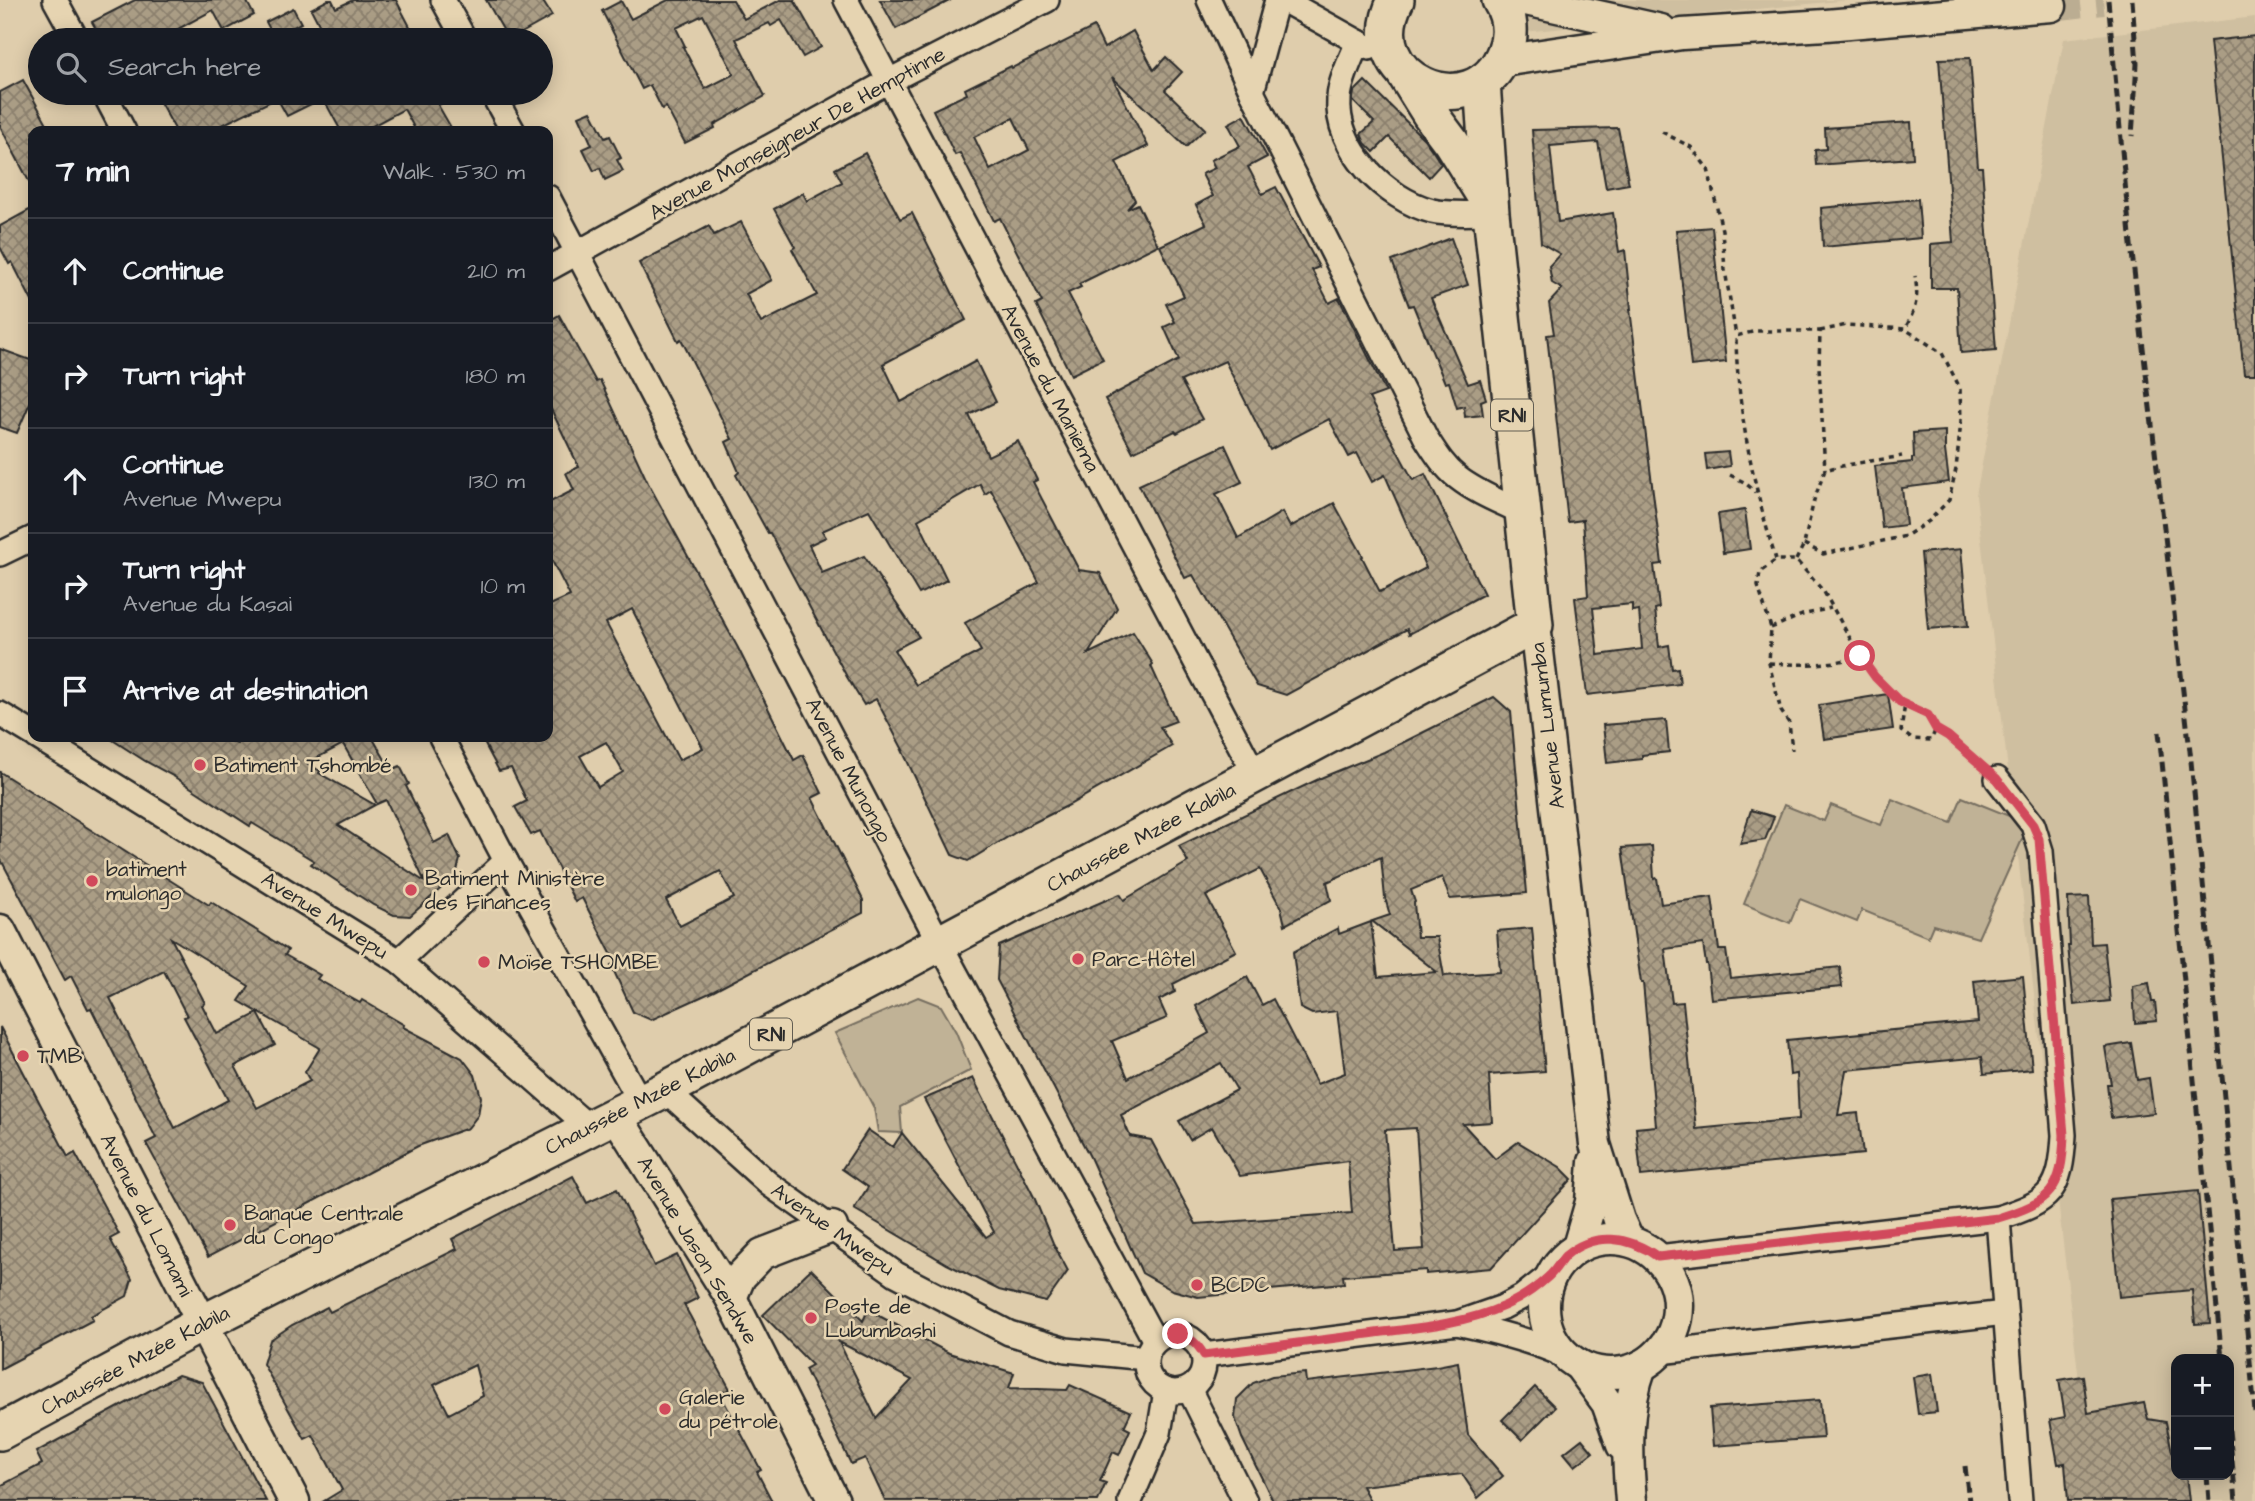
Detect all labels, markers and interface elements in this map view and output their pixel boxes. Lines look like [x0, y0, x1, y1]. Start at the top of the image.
search box [28, 28, 553, 105]
street label: Avenue Monseigneur De Hemptinne [644, 40, 951, 229]
icon: search [52, 48, 90, 86]
text: Search here [108, 49, 261, 85]
text: 7 min [56, 151, 129, 193]
text: Walk · 530 m [383, 156, 525, 188]
icon: ahead [56, 252, 94, 290]
text: Continue [123, 253, 224, 289]
text: 210 m [467, 255, 525, 287]
street label: Avenue du Maniema [994, 299, 1107, 478]
icon: right [56, 357, 94, 395]
text: Turn right [123, 358, 245, 394]
text: 180 m [466, 360, 525, 392]
road number: RN1 [1491, 400, 1533, 430]
text: Continue [123, 447, 224, 483]
icon: ahead [56, 462, 94, 500]
text: 130 m [469, 465, 525, 497]
text: Avenue Mwepu [123, 483, 281, 515]
text: Turn right [123, 552, 245, 588]
icon: right [56, 567, 94, 605]
text: 10 m [480, 570, 525, 602]
text: Avenue du Kasai [123, 588, 292, 620]
route start [1844, 640, 1875, 671]
street label: Avenue Lumumba [1523, 641, 1572, 811]
icon: arrive [56, 672, 94, 710]
text: Arrive at destination [123, 673, 368, 709]
street label: Avenue Munongo [796, 693, 899, 849]
place label: Batiment Tshombé [214, 751, 392, 780]
marker: Batiment Tshombé [192, 757, 208, 773]
street label: Chaussée Mzée Kabila [1042, 775, 1241, 900]
place label: batiment mulongo [106, 855, 187, 910]
place label: Batiment Ministère des Finances [425, 864, 605, 917]
street label: Avenue Mwepu [255, 865, 394, 967]
marker: batiment mulongo [84, 873, 100, 889]
marker: Batiment Ministère des Finances [403, 882, 419, 898]
place label: Parc-Hôtel [1092, 945, 1195, 974]
place label: Moïse TSHOMBE [498, 948, 659, 977]
marker: Parc-Hôtel [1070, 951, 1086, 967]
marker: Moïse TSHOMBE [476, 954, 492, 970]
road number: RN1 [750, 1018, 792, 1050]
street label: Chaussée Mzée Kabila [540, 1041, 741, 1162]
place label: TMB [37, 1042, 82, 1071]
marker: TMB [15, 1048, 31, 1064]
street label: Avenue du Lomami [93, 1129, 200, 1302]
street label: Avenue Jason Sendwe [630, 1151, 765, 1350]
street label: Avenue Mwepu [765, 1176, 901, 1284]
place label: Banque Centrale du Congo [244, 1199, 404, 1254]
marker: Banque Centrale du Congo [222, 1217, 238, 1233]
place label: BCDC [1211, 1271, 1269, 1300]
marker: BCDC [1189, 1277, 1205, 1293]
place label: Poste de Lubumbashi [825, 1292, 936, 1345]
street label: Chaussée Mzée Kabila [36, 1298, 235, 1423]
marker: Poste de Lubumbashi [803, 1310, 819, 1326]
route end [1162, 1318, 1193, 1349]
map controls [2171, 1354, 2234, 1480]
button: + [2171, 1354, 2234, 1417]
place label: Galerie du pétrole [679, 1383, 778, 1437]
marker: Galerie du pétrole [657, 1401, 673, 1417]
button: − [2171, 1417, 2234, 1480]

